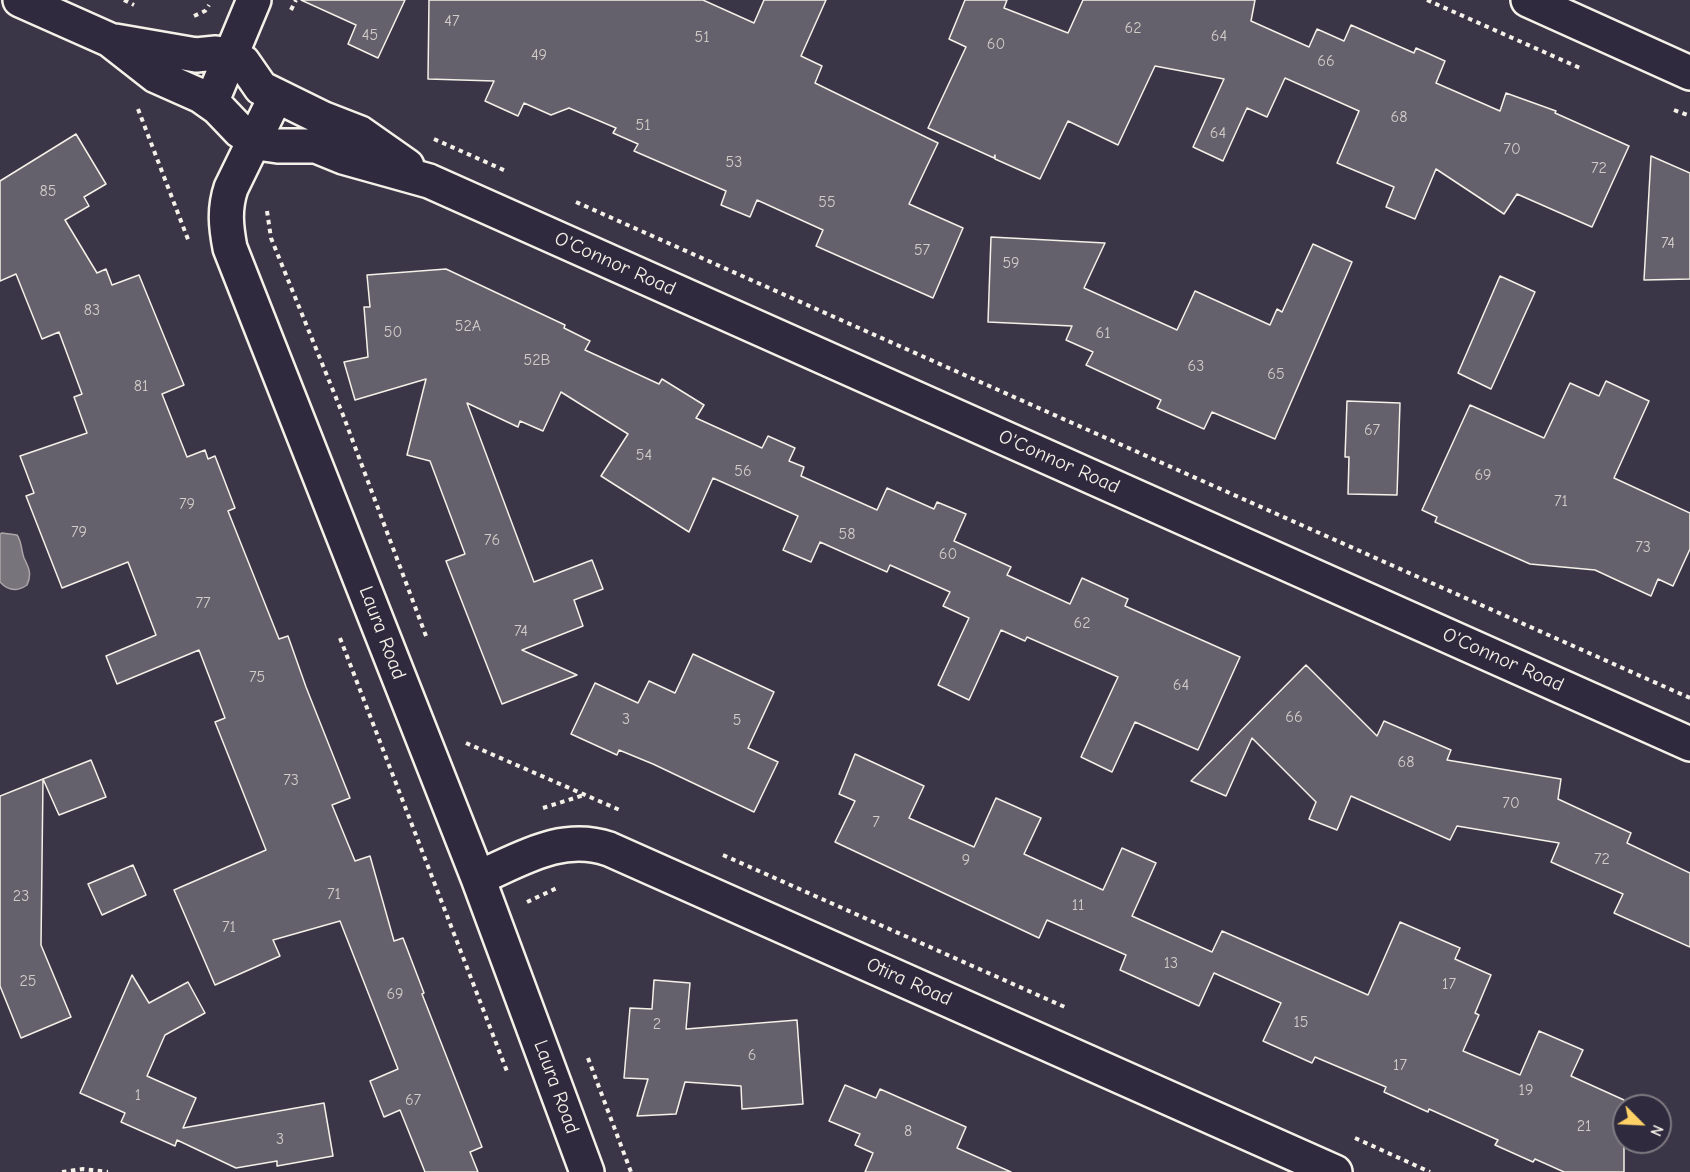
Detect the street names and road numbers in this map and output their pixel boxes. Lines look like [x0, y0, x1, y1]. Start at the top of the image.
street label: O'Connor Road [551, 227, 679, 301]
street label: O'Connor Road [995, 425, 1123, 499]
street label: Laura Road [353, 583, 411, 683]
street label: O'Connor Road [1439, 623, 1567, 697]
street label: Otira Road [863, 953, 955, 1011]
street label: Laura Road [528, 1037, 584, 1137]

